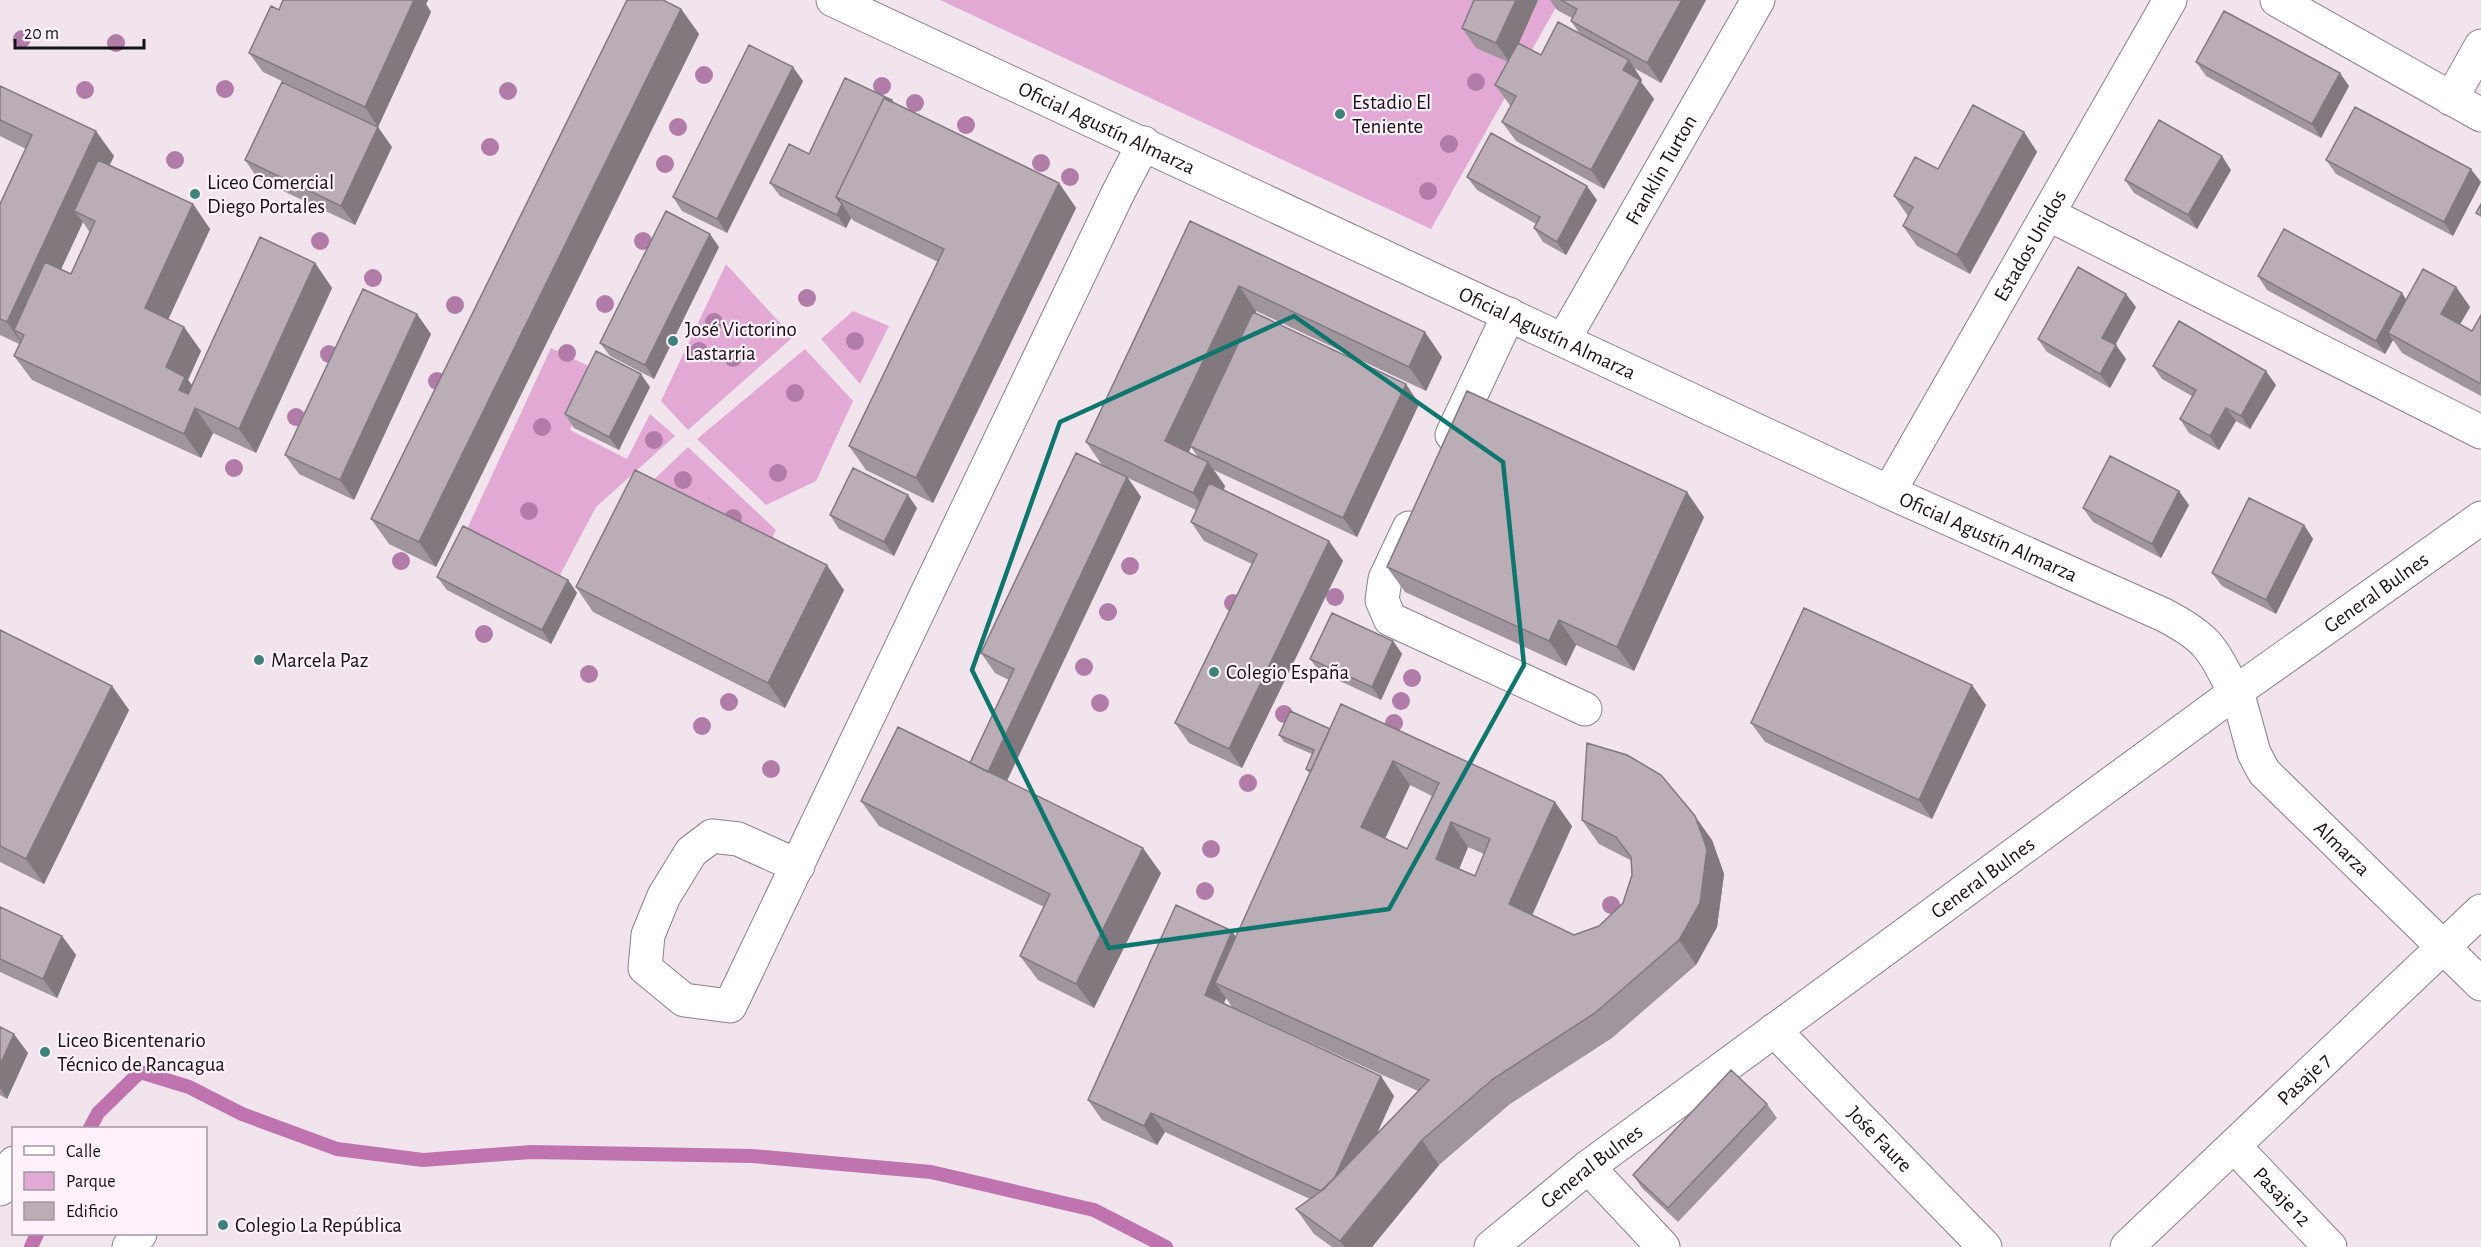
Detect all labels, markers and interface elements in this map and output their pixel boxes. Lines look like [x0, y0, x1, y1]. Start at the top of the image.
scale bar [15, 12, 144, 50]
text: 20 m [24, 25, 59, 43]
street label: Oficial Agustín Almarza [1015, 78, 1198, 178]
place label: Estadio El Teniente [1352, 92, 1431, 137]
marker: Estadio El Teniente [1333, 107, 1347, 121]
street label: Franklin Turton [1622, 111, 1701, 229]
place label: Liceo Comercial Diego Portales [207, 172, 334, 217]
street label: Estados Unidos [1990, 186, 2070, 305]
marker: Liceo Comercial Diego Portales [188, 187, 202, 201]
street label: Oficial Agustín Almarza [1455, 283, 1639, 383]
place label: José Victorino Lastarria [685, 319, 797, 364]
marker: José Victorino Lastarria [666, 334, 680, 348]
street label: Oficial Agustín Almarza [1896, 488, 2081, 586]
street label: General Bulnes [2320, 549, 2432, 637]
place label: Marcela Paz [271, 650, 368, 671]
marker: Marcela Paz [252, 653, 266, 667]
place label: Colegio España [1226, 662, 1349, 683]
marker: Colegio España [1207, 665, 1221, 679]
street label: Almarza [2310, 817, 2374, 880]
street label: General Bulnes [1927, 833, 2039, 923]
place label: Liceo Bicentenario Técnico de Rancagua [57, 1030, 225, 1075]
marker: Liceo Bicentenario Técnico de Rancagua [38, 1045, 52, 1059]
street label: Pasaje 7 [2273, 1049, 2335, 1109]
street label: Jośe Faure [1843, 1102, 1916, 1176]
street label: General Bulnes [1537, 1121, 1647, 1212]
legend [12, 1127, 207, 1235]
text: Calle [66, 1143, 101, 1161]
street label: Pasaje 12 [2249, 1163, 2315, 1231]
text: Parque [66, 1173, 115, 1191]
text: Edificio [66, 1203, 118, 1221]
place label: Colegio La República [235, 1215, 402, 1236]
marker: Colegio La República [216, 1218, 230, 1232]

